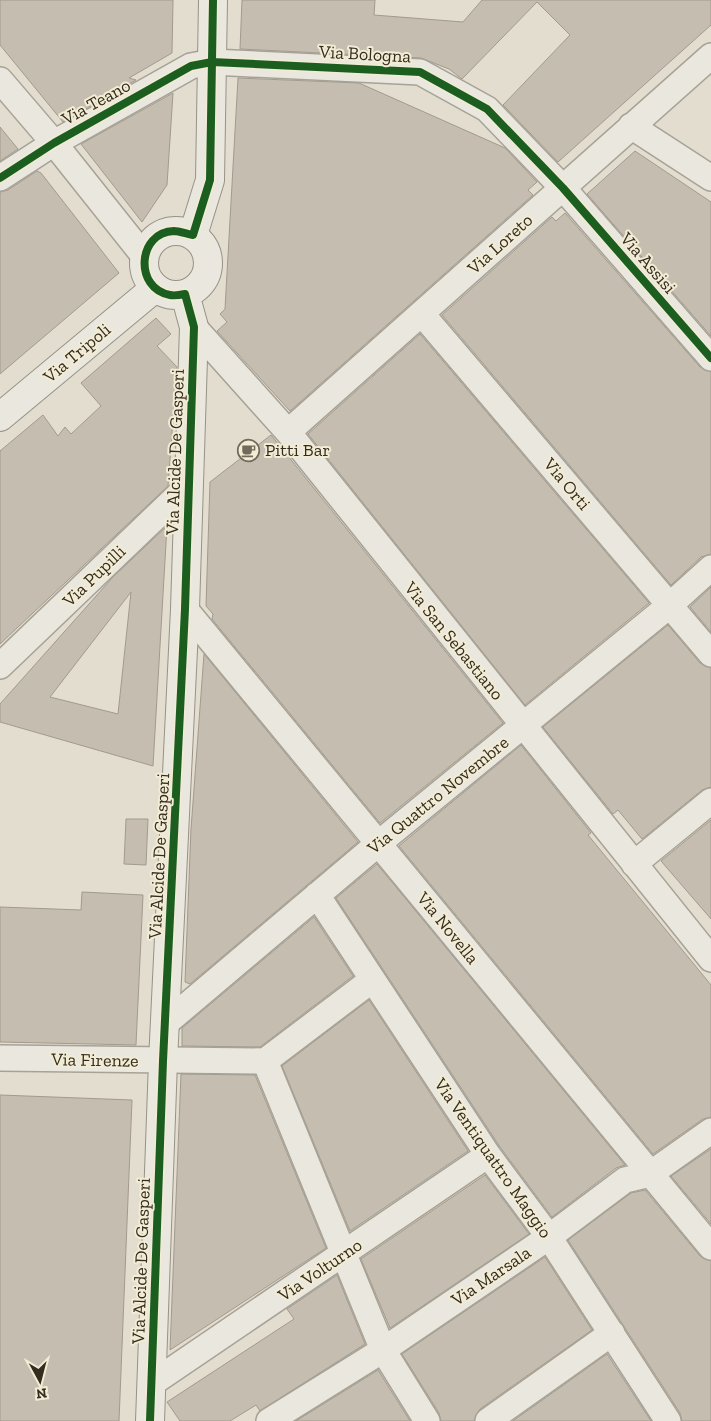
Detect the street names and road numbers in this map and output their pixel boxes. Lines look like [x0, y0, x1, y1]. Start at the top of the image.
street label: Via Bologna [317, 41, 412, 67]
street label: Via Teano [57, 74, 134, 130]
street label: Via Loreto [462, 209, 537, 280]
street label: Via Assisi [615, 227, 681, 298]
street label: Via Tripoli [38, 318, 115, 388]
street label: Via Alcide De Gasperi [161, 369, 189, 536]
street label: Via Orti [538, 453, 595, 515]
street label: Via Pupilli [57, 541, 130, 612]
street label: Via San Sebastiano [399, 577, 508, 705]
street label: Via Quattro Novembre [362, 731, 513, 859]
street label: Via Alcide De Gasperi [144, 773, 174, 940]
street label: Via Novella [412, 887, 484, 969]
street label: Via Firenze [50, 1048, 139, 1072]
street label: Via Ventiquattro Maggio [429, 1073, 557, 1242]
street label: Via Alcide De Gasperi [127, 1178, 155, 1345]
street label: Via Volturno [273, 1234, 366, 1307]
street label: Via Marsala [446, 1241, 535, 1311]

